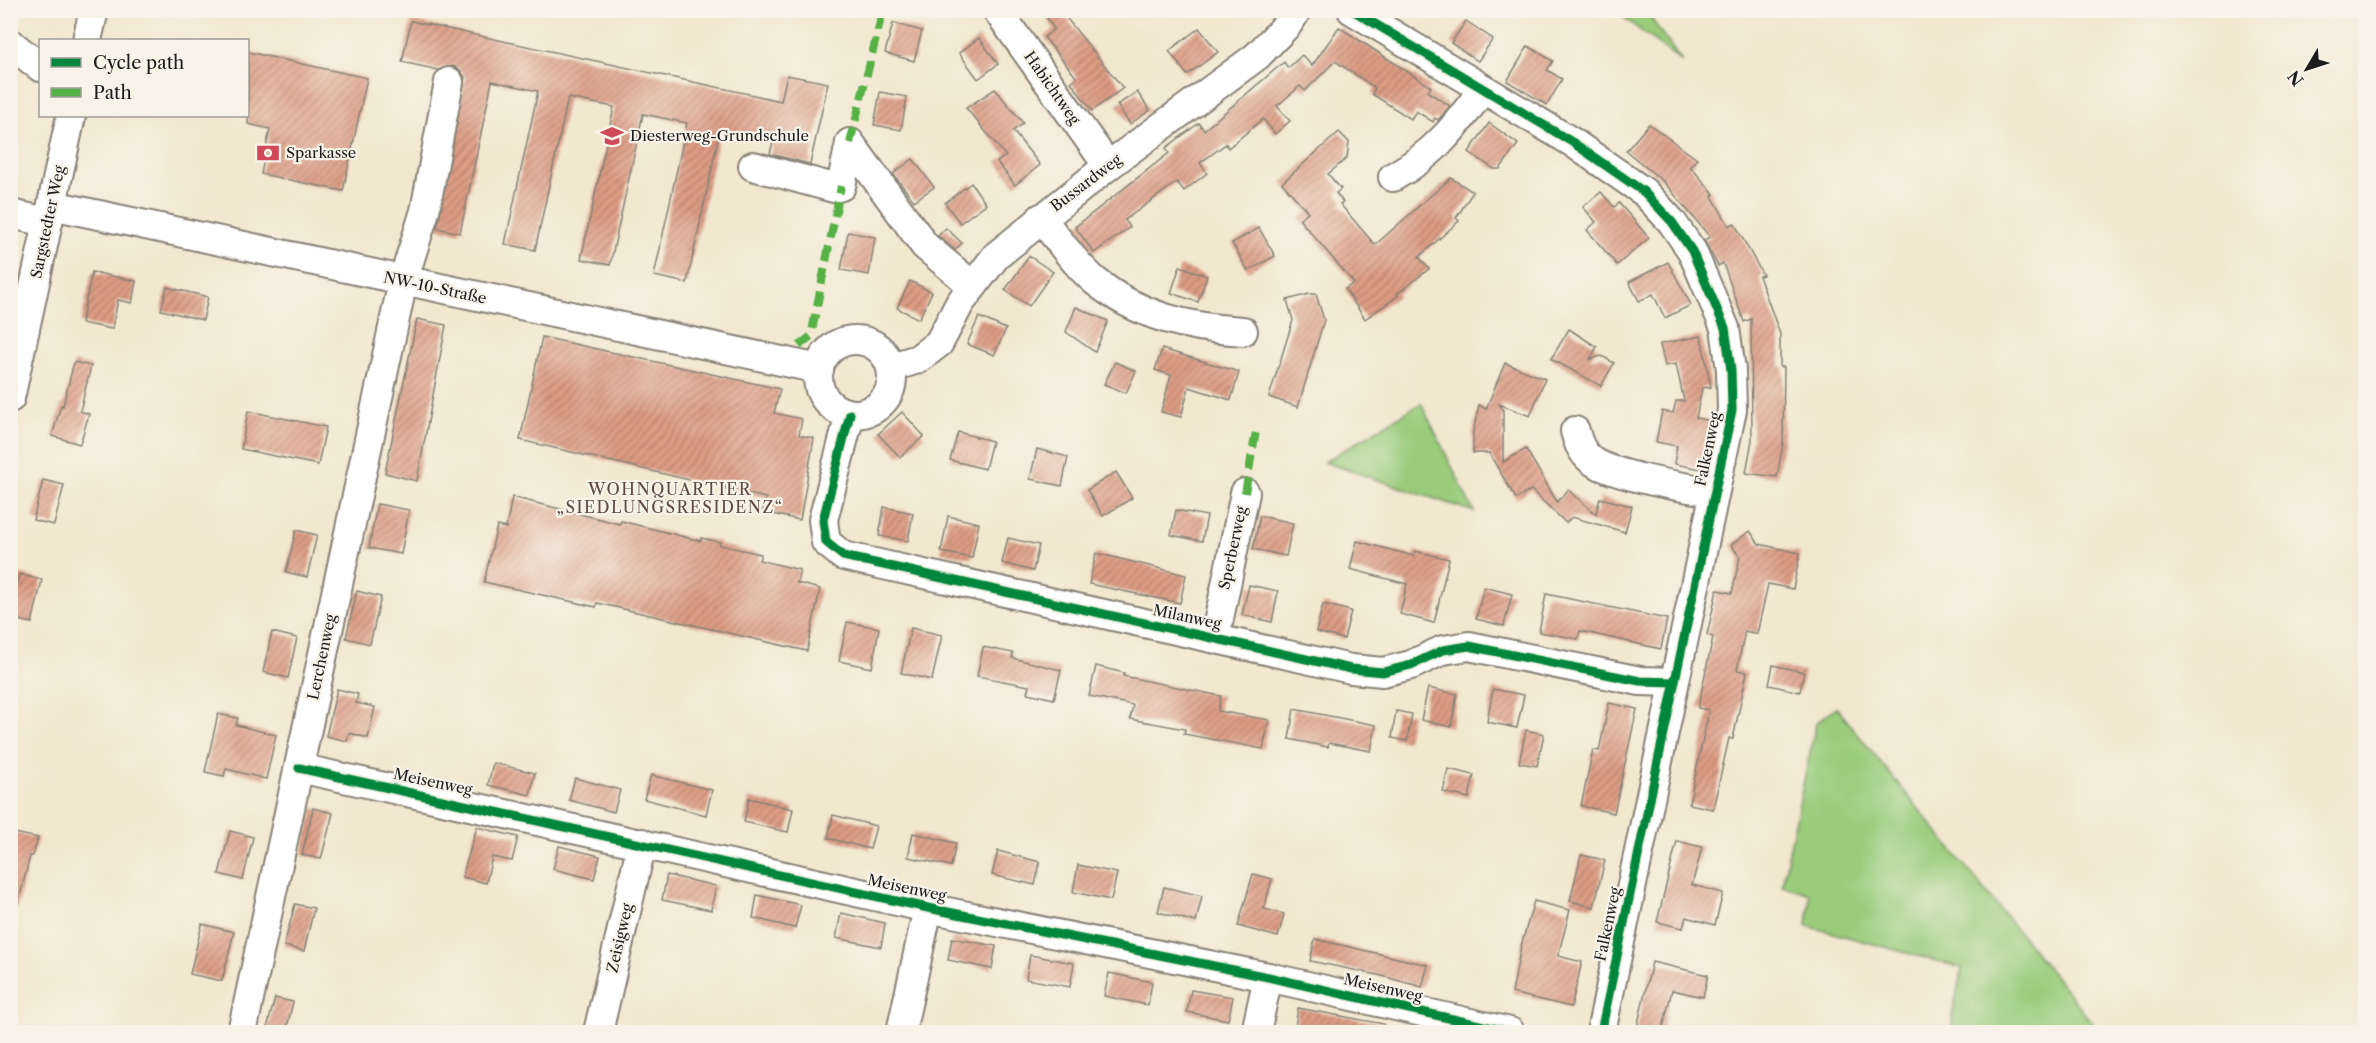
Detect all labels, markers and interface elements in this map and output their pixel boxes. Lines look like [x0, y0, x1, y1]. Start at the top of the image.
legend [39, 39, 249, 117]
north arrow [2277, 39, 2337, 99]
street label: Habichtweg [1020, 47, 1085, 128]
text: Cycle path [93, 52, 184, 74]
text: N [2283, 67, 2307, 90]
text: Path [93, 82, 132, 104]
school or university icon: Diesterweg-Grundschule [599, 123, 625, 149]
place label: Diesterweg-Grundschule [630, 126, 809, 145]
bank icon: Sparkasse [255, 140, 281, 166]
place label: Sparkasse [286, 143, 356, 162]
street label: Bussardweg [1046, 150, 1125, 216]
street label: Sargstedter Weg [26, 164, 69, 280]
street label: NW-10-Straße [382, 267, 488, 308]
street label: Falkenweg [1690, 410, 1725, 488]
district label: WOHNQUARTIER „SIEDLUNGSRESIDENZ“ [557, 479, 783, 517]
street label: Sperberweg [1214, 504, 1251, 591]
street label: Milanweg [1151, 600, 1223, 633]
street label: Lerchenweg [303, 612, 340, 702]
street label: Meisenweg [392, 764, 474, 799]
street label: Meisenweg [866, 870, 948, 905]
street label: Falkenweg [1590, 885, 1625, 963]
street label: Zeisigweg [602, 901, 637, 974]
street label: Meisenweg [1342, 969, 1424, 1006]

